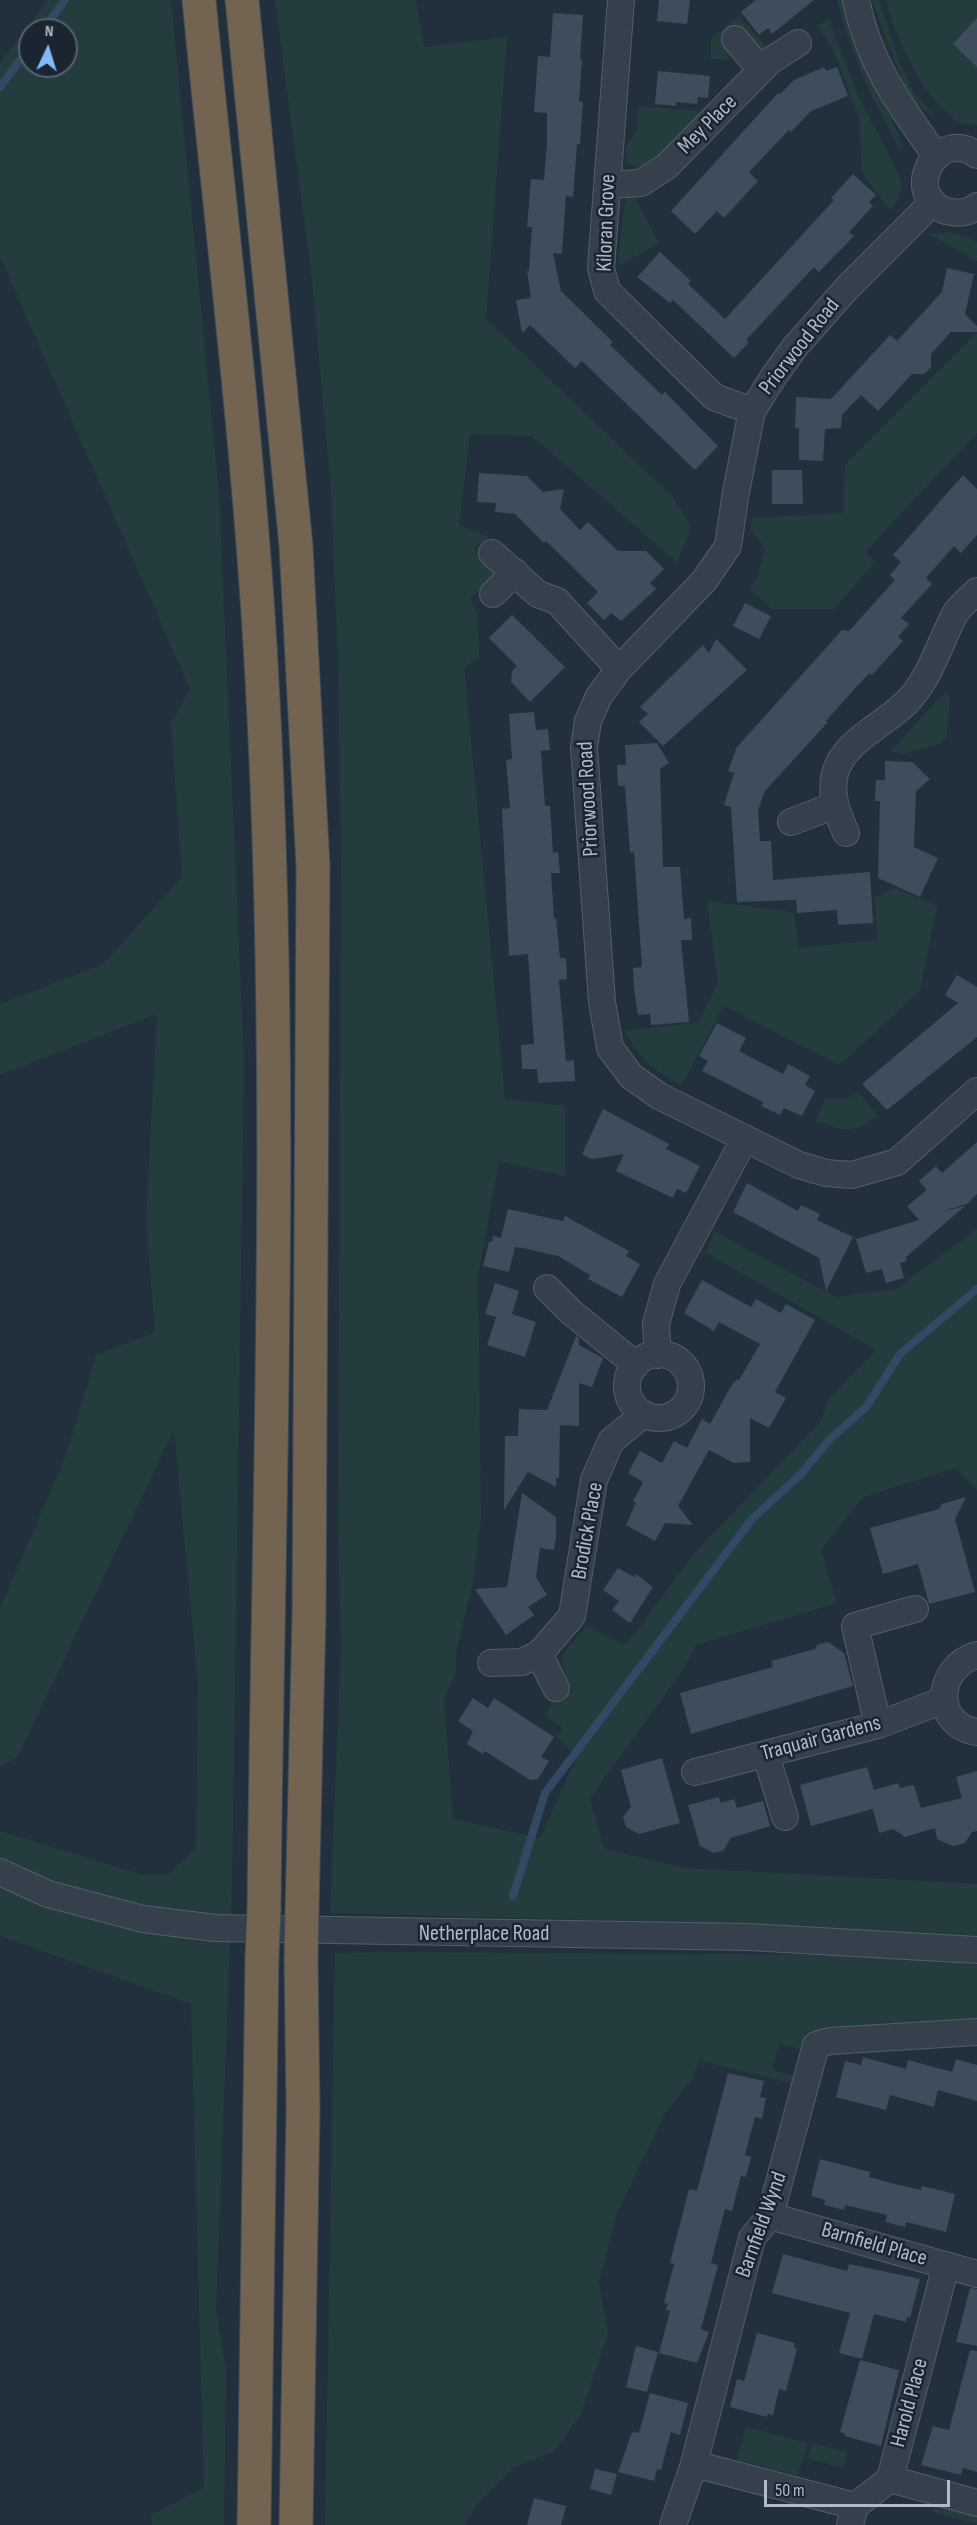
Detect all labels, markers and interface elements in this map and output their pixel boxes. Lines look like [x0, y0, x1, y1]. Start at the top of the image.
north arrow [18, 18, 78, 78]
text: N [44, 22, 54, 41]
street label: Mey Place [673, 90, 743, 160]
street label: Kiloran Grove [592, 174, 622, 272]
street label: Priorwood Road [754, 293, 846, 401]
street label: Priorwood Road [573, 741, 605, 857]
street label: Brodick Place [566, 1480, 610, 1582]
street label: Traquair Gardens [758, 1710, 884, 1768]
street label: Netherplace Road [419, 1921, 549, 1947]
street label: Barnfield Wynd [731, 2169, 793, 2281]
street label: Barnfield Place [818, 2217, 930, 2273]
street label: Harold Place [885, 2356, 935, 2450]
scale bar [767, 2468, 953, 2506]
text: 50 m [775, 2480, 805, 2501]

